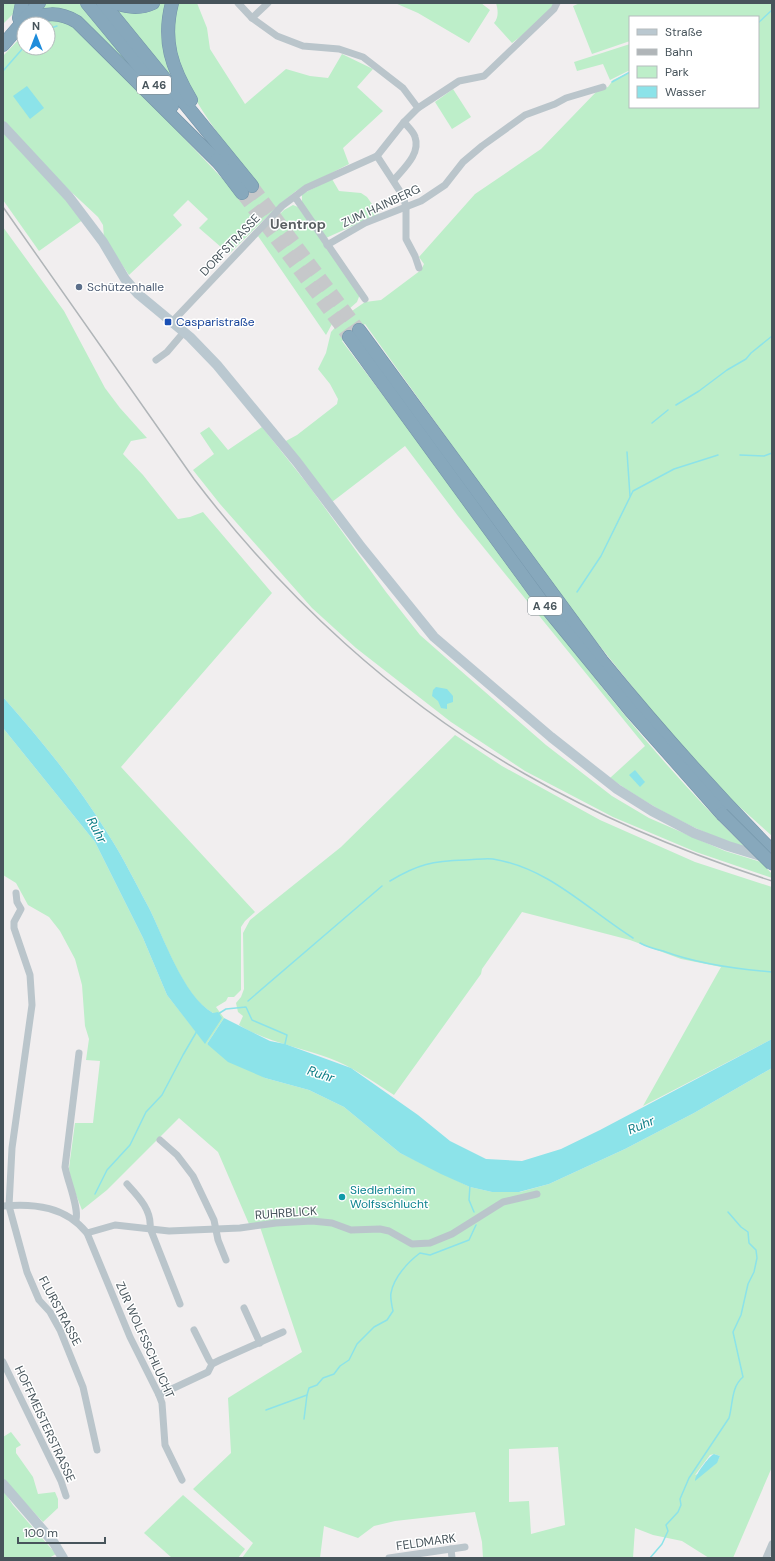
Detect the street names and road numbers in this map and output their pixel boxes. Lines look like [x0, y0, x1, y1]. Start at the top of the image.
road number: A 46 [137, 76, 171, 94]
street label: ZUM HAINBERG [339, 181, 423, 231]
street label: DORFSTRASSE [196, 210, 264, 279]
road number: A 46 [528, 597, 562, 615]
street label: RUHRBLICK [254, 1203, 318, 1223]
street label: FLURSTRASSE [35, 1273, 85, 1349]
street label: ZUR WOLFSSCHLUCHT [112, 1279, 178, 1401]
street label: HOFFMEISTERSTRASSE [11, 1363, 79, 1485]
street label: FELDMARK [395, 1530, 457, 1554]

